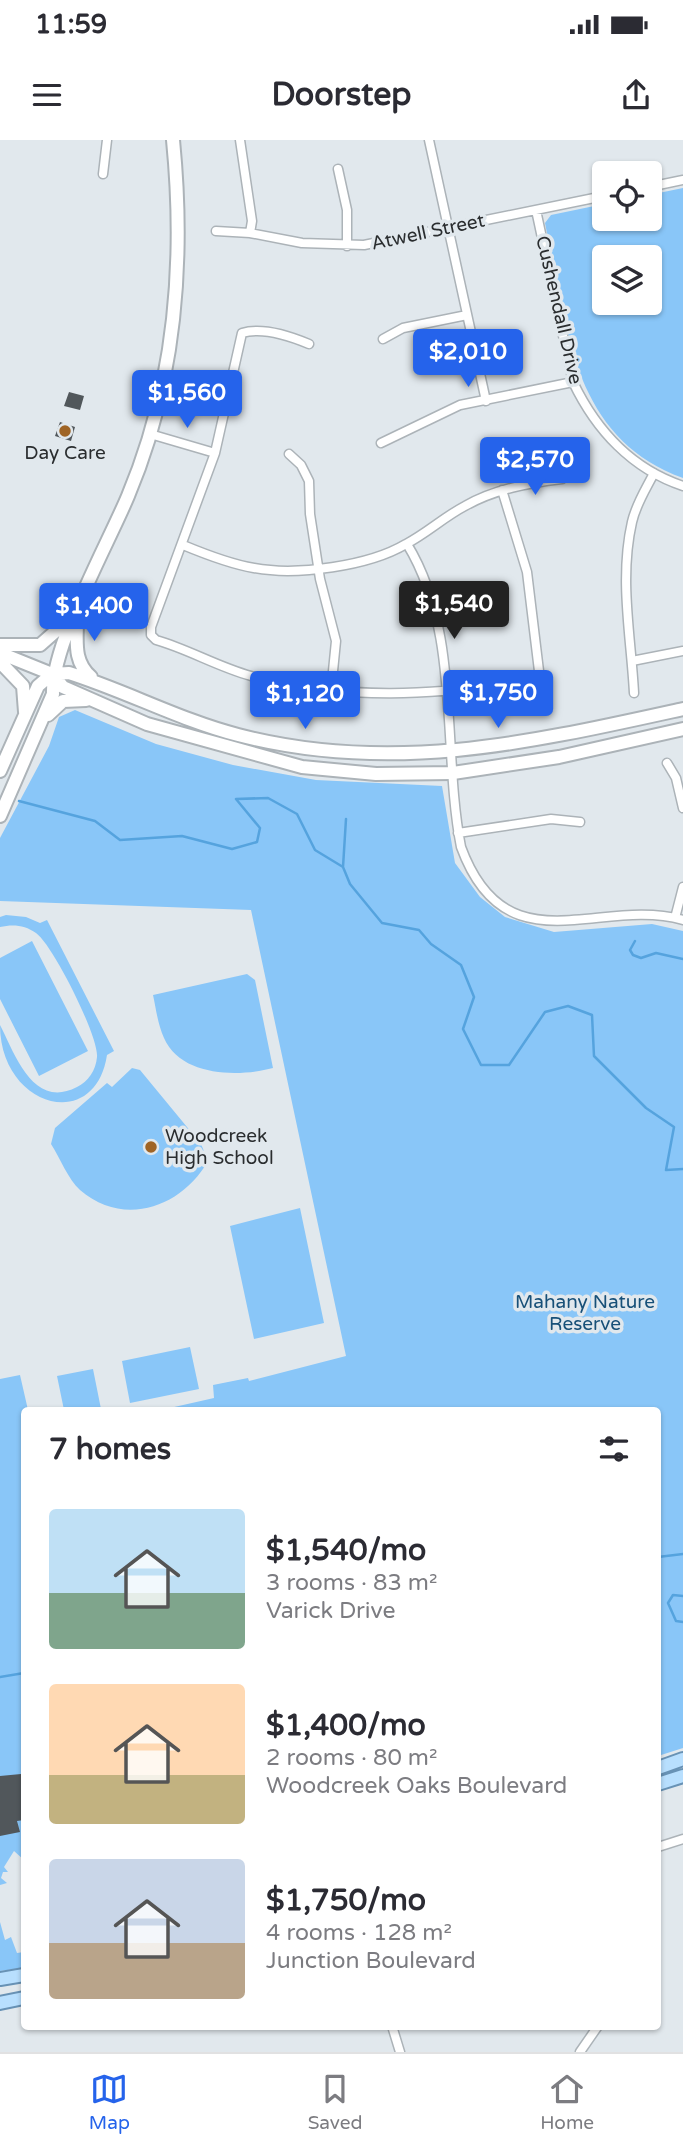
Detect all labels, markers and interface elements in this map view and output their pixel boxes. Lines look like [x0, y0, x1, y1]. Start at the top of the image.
text: 11:59 [35, 9, 107, 40]
icon: menu [28, 76, 66, 114]
text: Doorstep [271, 76, 412, 114]
icon: share [617, 76, 655, 114]
map controls [592, 161, 662, 315]
button: locate [592, 161, 662, 231]
street label: Atwell Street [369, 209, 487, 255]
street label: Cushendall Drive [531, 234, 587, 386]
button: layers [592, 245, 662, 315]
pin: $2,010 [411, 330, 525, 389]
text: $2,010 [429, 338, 507, 366]
pin: $1,560 [130, 370, 244, 430]
text: $1,560 [148, 379, 226, 407]
marker: Day Care [57, 423, 73, 439]
pin: $2,570 [478, 438, 592, 497]
place label: Day Care [24, 442, 106, 464]
text: $2,570 [496, 446, 574, 474]
pin: $1,540 [397, 582, 511, 641]
pin: $1,400 [37, 584, 151, 643]
text: $1,540 [415, 590, 493, 618]
text: $1,400 [55, 592, 133, 620]
pin: $1,750 [441, 670, 555, 730]
pin: $1,120 [248, 672, 362, 731]
text: $1,750 [459, 679, 537, 707]
text: $1,120 [266, 680, 344, 708]
place label: Woodcreek High School [165, 1125, 274, 1169]
marker: Woodcreek High School [143, 1139, 159, 1155]
park label: Mahany Nature Reserve [515, 1291, 655, 1335]
icon: filters [595, 1430, 633, 1468]
text: 7 homes [49, 1431, 171, 1468]
text: $1,540/mo [266, 1532, 426, 1569]
icon: home [105, 1537, 189, 1621]
text: 3 rooms · 83 m² [266, 1569, 437, 1597]
text: Varick Drive [266, 1597, 396, 1625]
text: $1,400/mo [266, 1707, 426, 1744]
icon: home [105, 1712, 189, 1796]
text: 2 rooms · 80 m² [266, 1744, 437, 1772]
text: Woodcreek Oaks Boulevard [266, 1772, 567, 1800]
text: $1,750/mo [266, 1882, 426, 1919]
icon: home [105, 1887, 189, 1971]
text: 4 rooms · 128 m² [266, 1919, 452, 1947]
text: Junction Boulevard [266, 1947, 476, 1975]
tab: Map [89, 2070, 130, 2134]
tab: Saved [308, 2070, 363, 2134]
tab: Home [540, 2070, 594, 2134]

